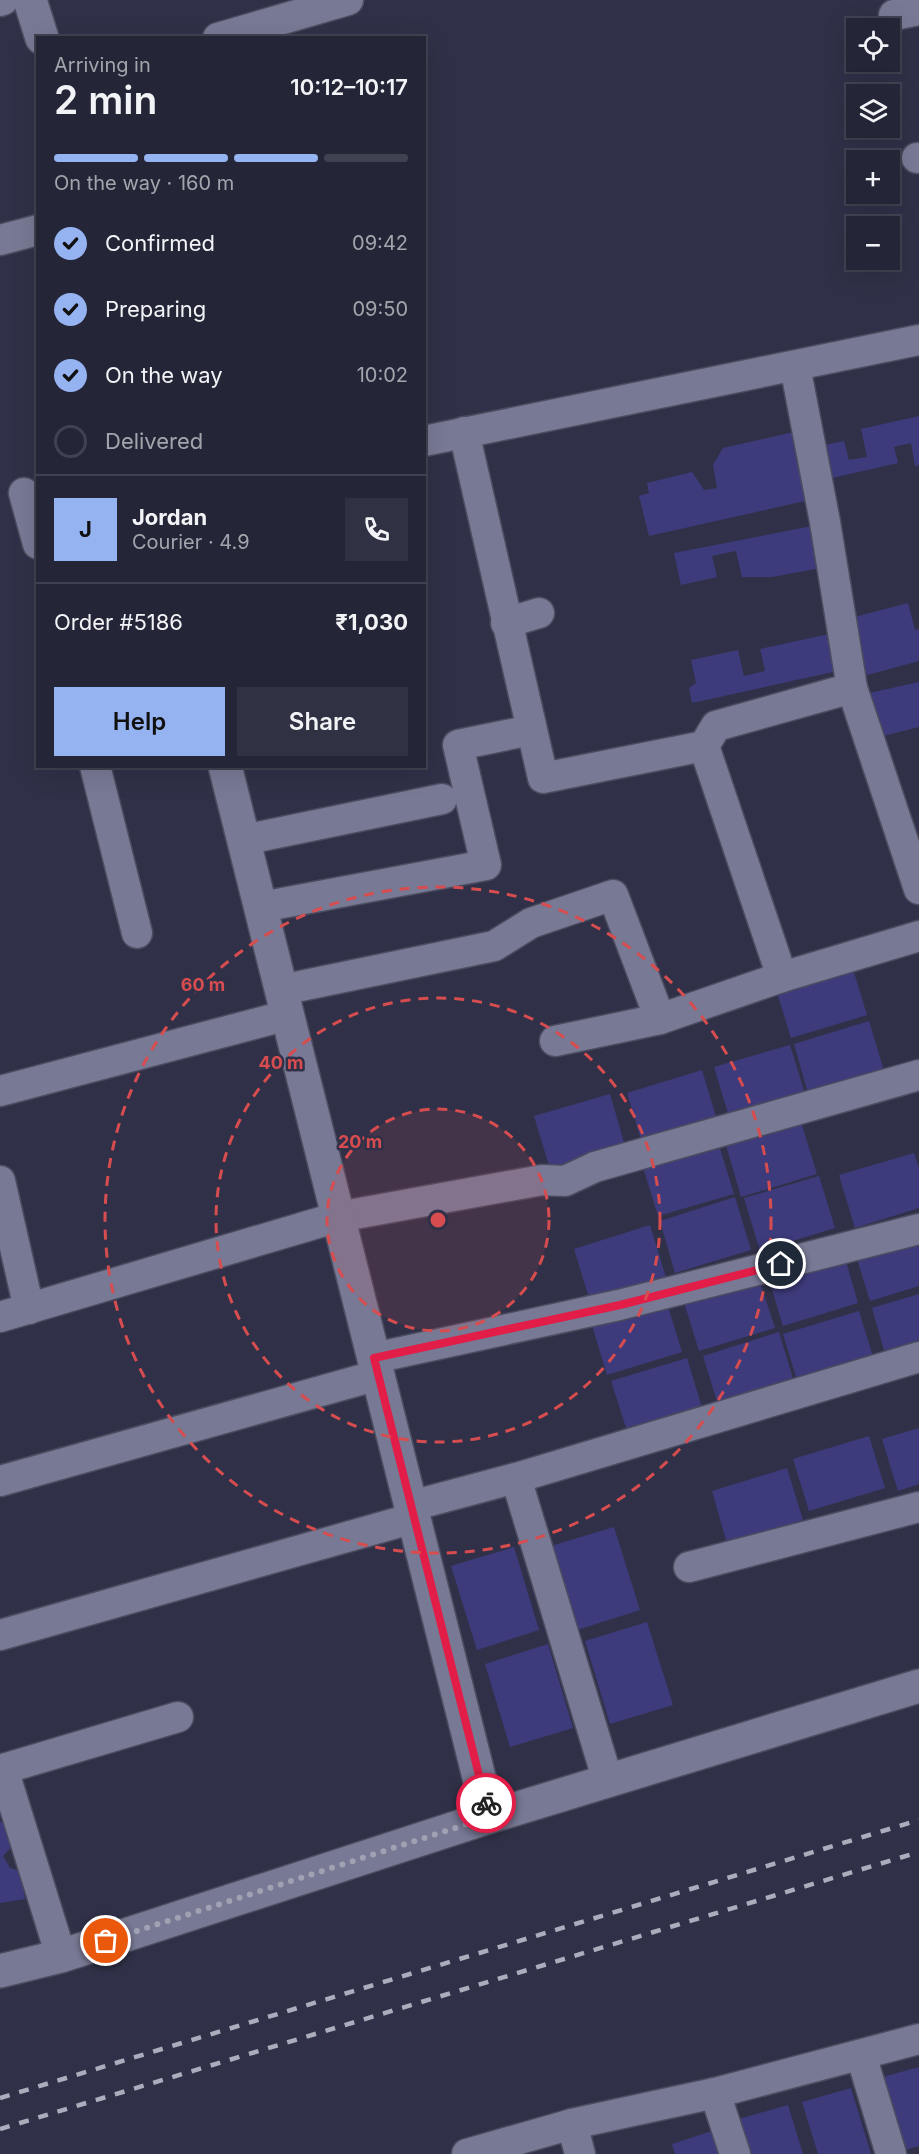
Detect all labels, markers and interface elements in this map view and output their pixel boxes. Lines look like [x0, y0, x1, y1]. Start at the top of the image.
map controls [846, 18, 900, 270]
button: locate [846, 18, 900, 72]
text: Arriving in [54, 53, 151, 77]
text: 10:12–10:17 [290, 74, 408, 100]
text: 2 min [54, 76, 157, 123]
button: layers [846, 84, 900, 138]
button: + [846, 150, 900, 204]
text: On the way · 160 m [54, 171, 234, 195]
button: − [846, 216, 900, 270]
icon: check [54, 227, 87, 260]
text: Confirmed [105, 230, 215, 256]
text: 09:42 [352, 231, 408, 255]
icon: check [54, 293, 87, 326]
text: Preparing [105, 296, 206, 322]
text: 09:50 [352, 297, 408, 321]
icon: check [54, 359, 87, 392]
text: On the way [105, 362, 223, 388]
text: 10:02 [357, 363, 408, 387]
text: Delivered [105, 428, 203, 454]
button: phone [345, 498, 408, 561]
text: Jordan [132, 504, 207, 530]
text: J [79, 516, 92, 542]
text: Courier · 4.9 [132, 530, 250, 554]
text: Order #5186 [54, 609, 183, 635]
text: ₹1,030 [335, 609, 408, 635]
button: Help [54, 687, 225, 756]
button: Share [237, 687, 408, 756]
text: 60 m [181, 974, 225, 995]
text: 40 m [259, 1052, 304, 1073]
text: 20 m [338, 1131, 382, 1152]
centre of rings [428, 1210, 448, 1230]
pin [755, 1238, 806, 1289]
icon: home [764, 1247, 797, 1280]
courier [456, 1773, 516, 1833]
icon: bike [470, 1787, 503, 1820]
pin [80, 1915, 131, 1966]
icon: bag [89, 1924, 122, 1957]

